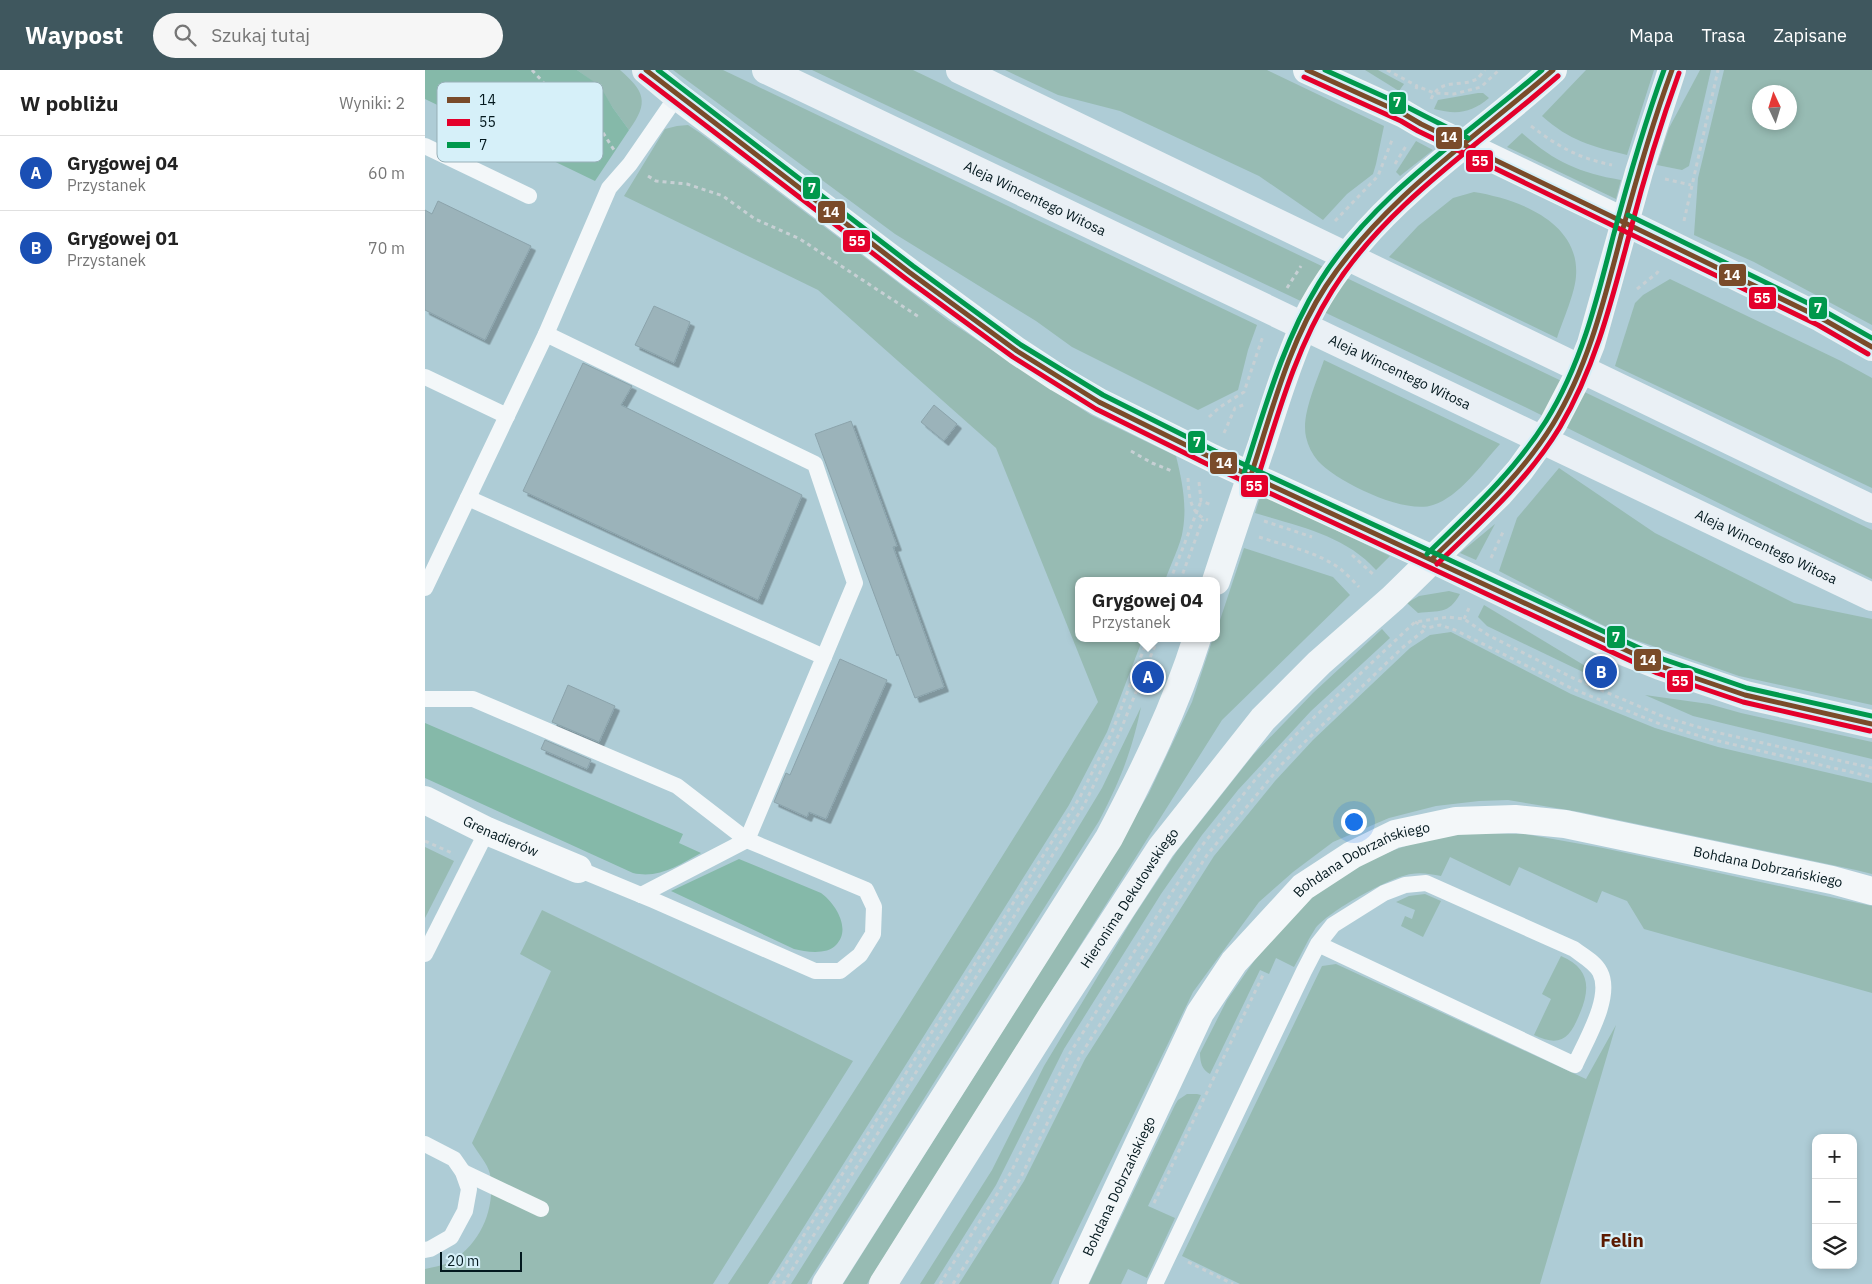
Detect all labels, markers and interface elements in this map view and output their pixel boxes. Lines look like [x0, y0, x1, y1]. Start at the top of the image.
search box [153, 13, 503, 58]
text: Waypost [25, 19, 123, 51]
icon: search [171, 21, 199, 49]
text: Szukaj tutaj [211, 23, 310, 47]
text: Mapa [1629, 24, 1674, 47]
text: Trasa [1702, 24, 1746, 47]
text: Zapisane [1774, 24, 1847, 47]
legend [437, 82, 603, 162]
north arrow [1752, 85, 1797, 130]
text: W pobliżu [20, 89, 119, 117]
text: 14 [479, 91, 496, 109]
line badge: 7 [1388, 91, 1407, 115]
text: Wyniki: 2 [339, 93, 405, 113]
text: 7 [1393, 93, 1401, 111]
text: 55 [479, 113, 496, 131]
line badge: 14 [1435, 126, 1463, 150]
text: 14 [1441, 128, 1457, 146]
text: 7 [479, 136, 487, 154]
line badge: 55 [1465, 149, 1494, 173]
text: Grygowej 04 [67, 151, 178, 175]
text: 55 [1472, 152, 1488, 170]
street label: Aleja Wincentego Witosa [961, 157, 1109, 240]
text: A [31, 163, 41, 183]
text: 60 m [368, 163, 405, 183]
text: Przystanek [67, 175, 146, 195]
line badge: 7 [802, 176, 821, 200]
text: 7 [808, 179, 816, 197]
line badge: 14 [817, 200, 846, 224]
text: 14 [823, 203, 839, 221]
text: Grygowej 01 [67, 226, 178, 250]
line badge: 55 [842, 229, 871, 253]
text: 55 [849, 232, 865, 250]
text: B [31, 238, 41, 258]
text: 70 m [368, 238, 405, 258]
text: Przystanek [67, 250, 146, 270]
line badge: 14 [1718, 263, 1747, 287]
text: 14 [1724, 266, 1740, 284]
line badge: 55 [1748, 286, 1777, 310]
text: 55 [1754, 289, 1770, 307]
line badge: 7 [1808, 296, 1828, 320]
text: 7 [1814, 299, 1822, 317]
street label: Aleja Wincentego Witosa [1326, 330, 1474, 414]
line badge: 7 [1187, 430, 1206, 454]
text: 7 [1193, 433, 1201, 451]
line badge: 14 [1209, 451, 1238, 475]
text: 14 [1216, 454, 1232, 472]
line badge: 55 [1240, 474, 1269, 498]
text: 55 [1246, 477, 1262, 495]
street label: Aleja Wincentego Witosa [1692, 505, 1841, 588]
popup [1075, 577, 1220, 642]
text: Grygowej 04 [1092, 588, 1203, 612]
text: Przystanek [1092, 612, 1171, 632]
line badge: 7 [1606, 625, 1626, 649]
text: 7 [1612, 628, 1620, 646]
line badge: 14 [1633, 648, 1662, 672]
text: 14 [1640, 651, 1656, 669]
pin: B [1585, 653, 1617, 691]
pin: A [1132, 658, 1164, 696]
line badge: 55 [1666, 669, 1694, 693]
text: 55 [1672, 672, 1688, 690]
your location [1341, 809, 1367, 835]
street label: Grenadierów [460, 811, 542, 861]
street label: Bohdana Dobrzańskiego [1289, 818, 1432, 901]
street label: Hieronima Dekutowskiego [1076, 824, 1183, 971]
street label: Bohdana Dobrzańskiego [1692, 842, 1845, 892]
street label: Bohdana Dobrzańskiego [1078, 1113, 1159, 1259]
map controls [1812, 1134, 1857, 1269]
button: + [1812, 1134, 1857, 1179]
button: − [1812, 1179, 1857, 1224]
button: layers [1812, 1224, 1857, 1269]
district label: Felin [1600, 1228, 1644, 1252]
scale bar [440, 1249, 523, 1272]
text: 20 m [447, 1252, 479, 1270]

